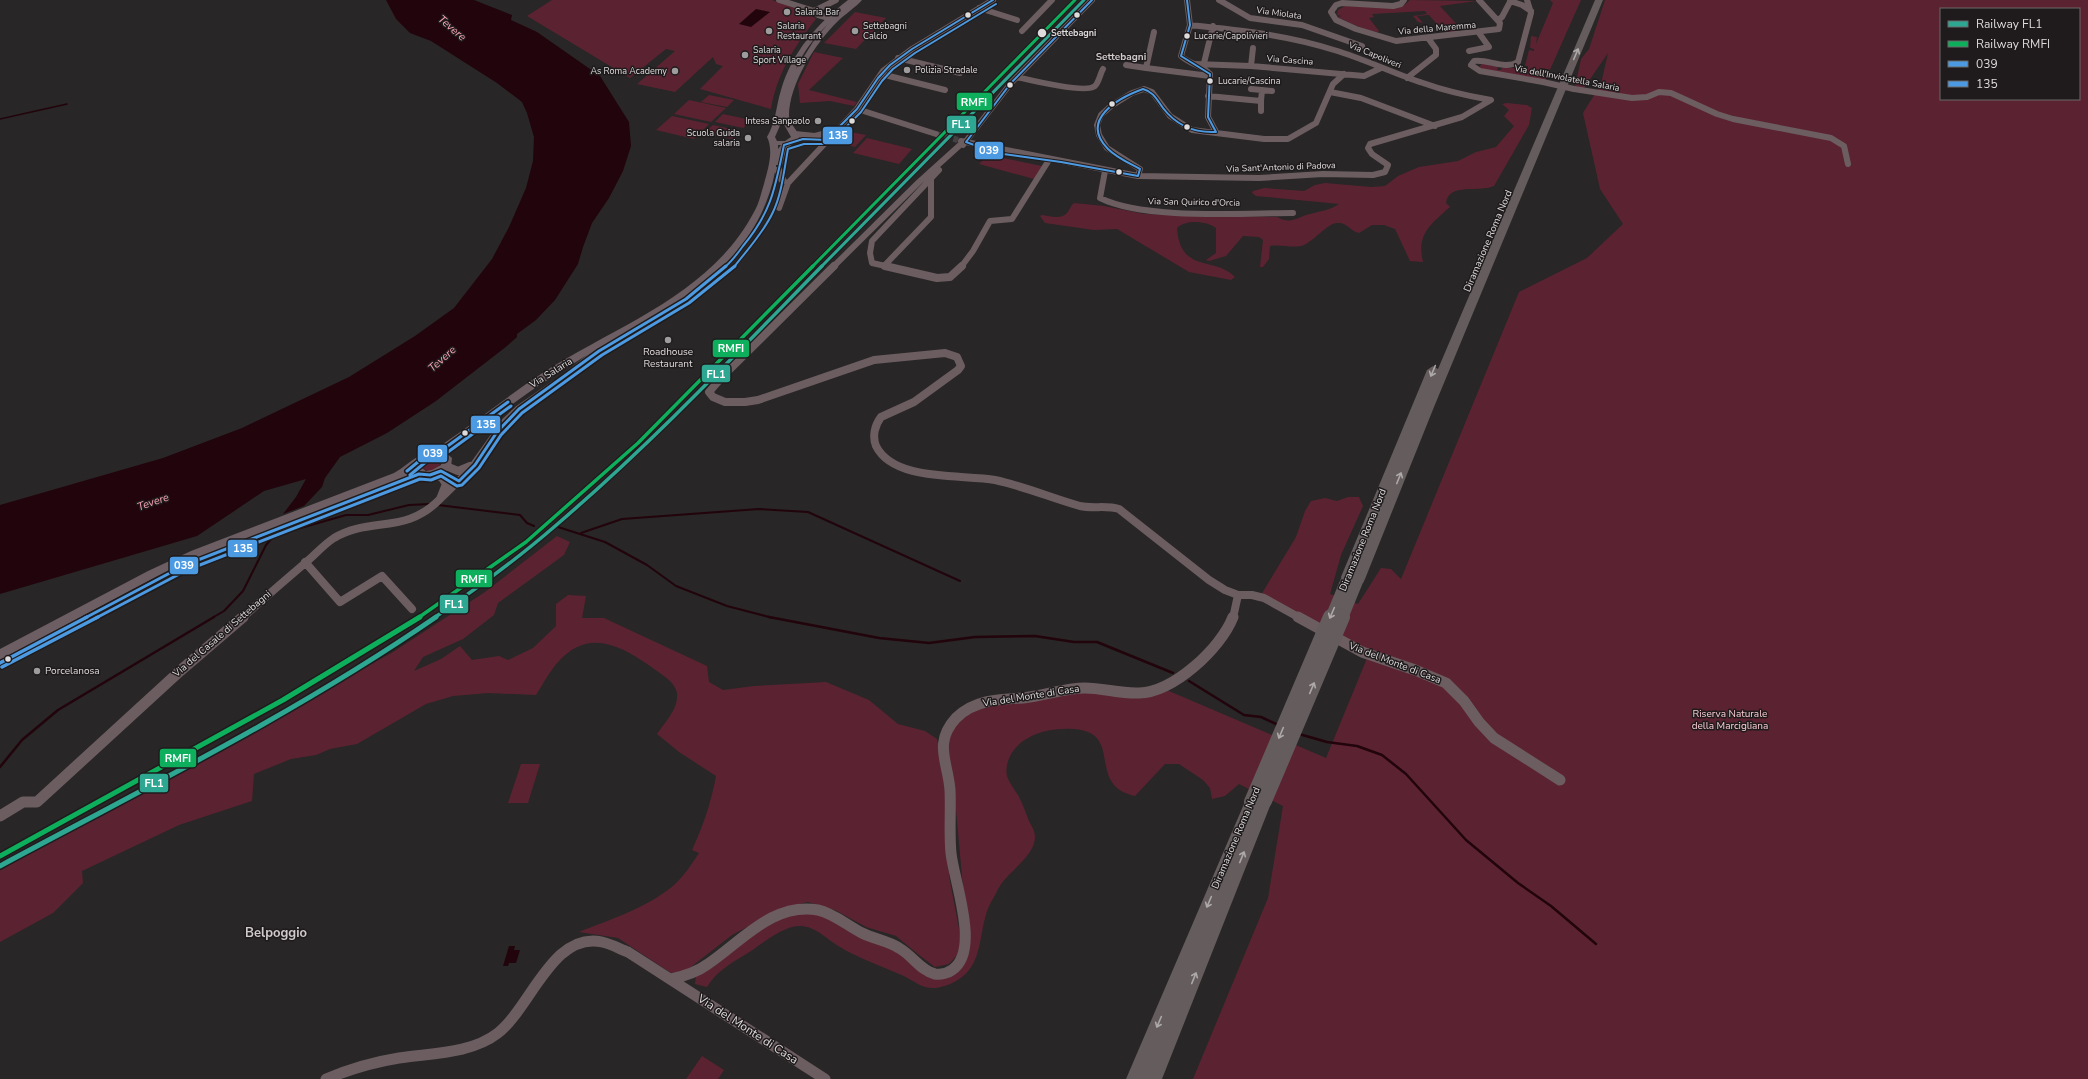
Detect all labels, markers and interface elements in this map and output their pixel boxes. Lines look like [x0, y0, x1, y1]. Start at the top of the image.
street label: Via Miolata [1255, 4, 1303, 22]
place label: Salaria Bar [795, 6, 840, 18]
marker: Salaria Bar [782, 7, 792, 17]
legend [1940, 8, 2080, 100]
unlabelled marker [963, 10, 973, 20]
unlabelled marker [1072, 10, 1082, 20]
water label: Tevere [435, 12, 469, 44]
text: Railway FL1 [1976, 16, 2042, 32]
street label: Via della Maremma [1396, 19, 1477, 37]
place label: Salaria Restaurant [777, 20, 822, 42]
place label: Settebagni Calcio [863, 20, 907, 42]
marker: Salaria Restaurant [764, 26, 774, 36]
marker: Settebagni Calcio [850, 26, 860, 36]
marker: Settebagni [1036, 27, 1048, 39]
place label: Settebagni [1051, 27, 1096, 39]
place label: Lucarie/Capolivieri [1194, 30, 1268, 42]
marker: Lucarie/Capolivieri [1182, 31, 1192, 41]
text: Railway RMFI [1976, 36, 2050, 52]
street label: Via Capoliveri [1346, 39, 1403, 71]
place label: Salaria Sport Village [753, 44, 806, 66]
one-way arrow [1573, 48, 1580, 60]
marker: Salaria Sport Village [740, 50, 750, 60]
district label: Settebagni [1096, 50, 1146, 64]
street label: Via Cascina [1265, 52, 1314, 68]
text: 039 [1976, 56, 1998, 72]
street label: Via dell'Inviolatella Salaria [1512, 62, 1621, 94]
place label: Polizia Stradale [915, 64, 978, 76]
place label: As Roma Academy [590, 65, 667, 77]
marker: Polizia Stradale [902, 65, 912, 75]
marker: As Roma Academy [670, 66, 680, 76]
place label: Lucarie/Cascina [1218, 75, 1281, 87]
marker: Lucarie/Cascina [1205, 76, 1215, 86]
text: 135 [1976, 76, 1998, 92]
unlabelled marker [1005, 80, 1015, 90]
line badge: RMFI [956, 92, 993, 111]
text: RMFI [961, 95, 987, 110]
unlabelled marker [1107, 99, 1117, 109]
place label: Intesa Sanpaolo [745, 115, 810, 127]
line badge: FL1 [946, 115, 977, 134]
marker: Intesa Sanpaolo [813, 116, 823, 126]
unlabelled marker [847, 116, 857, 126]
text: FL1 [952, 117, 970, 132]
unlabelled marker [1182, 122, 1192, 132]
line badge: 135 [822, 126, 853, 145]
place label: Scuola Guida salaria [687, 127, 740, 149]
text: 135 [828, 128, 848, 143]
marker: Scuola Guida salaria [743, 133, 753, 143]
line badge: 039 [974, 141, 1004, 160]
text: 039 [979, 143, 999, 158]
street label: Via Sant'Antonio di Padova [1225, 159, 1336, 175]
unlabelled marker [1114, 167, 1124, 177]
street label: Diramazione Roma Nord [1460, 188, 1516, 294]
street label: Via San Quirico d'Orcia [1147, 195, 1240, 209]
marker: Roadhouse Restaurant [663, 335, 673, 345]
line badge: RMFI [712, 339, 750, 358]
text: RMFI [718, 341, 744, 356]
water label: Tevere [425, 342, 459, 376]
place label: Roadhouse Restaurant [643, 345, 693, 371]
street label: Via Salaria [526, 354, 575, 392]
line badge: FL1 [701, 364, 731, 383]
one-way arrow [1429, 365, 1436, 377]
text: FL1 [707, 367, 725, 382]
line badge: 135 [470, 415, 501, 434]
text: 135 [476, 417, 496, 432]
unlabelled marker [460, 428, 470, 438]
line badge: 039 [417, 444, 448, 463]
text: 039 [423, 446, 443, 461]
one-way arrow [1396, 472, 1403, 484]
street label: Diramazione Roma Nord [1336, 487, 1390, 593]
water label: Tevere [135, 490, 171, 514]
line badge: 135 [227, 539, 258, 558]
text: 135 [233, 541, 253, 556]
line badge: 039 [169, 556, 199, 575]
text: 039 [174, 558, 194, 573]
line badge: RMFI [455, 569, 493, 588]
text: RMFI [461, 572, 487, 587]
street label: Via del Casale di Settebagni [169, 587, 274, 681]
line badge: FL1 [439, 594, 469, 614]
text: FL1 [445, 597, 463, 612]
one-way arrow [1328, 607, 1336, 619]
street label: Via del Monte di Casa [1346, 639, 1443, 687]
unlabelled marker [3, 654, 13, 664]
place label: Porcelanosa [45, 664, 100, 678]
marker: Porcelanosa [32, 666, 42, 676]
street label: Via del Monte di Casa [981, 681, 1080, 711]
one-way arrow [1309, 682, 1316, 694]
park label: Riserva Naturale della Marcigliana [1692, 707, 1768, 733]
one-way arrow [1277, 726, 1284, 738]
line badge: RMFI [159, 748, 197, 768]
text: RMFI [165, 751, 191, 766]
line badge: FL1 [139, 773, 169, 793]
text: FL1 [145, 776, 163, 791]
street label: Diramazione Roma Nord [1208, 785, 1264, 891]
one-way arrow [1238, 851, 1246, 863]
one-way arrow [1205, 896, 1213, 908]
district label: Belpoggio [245, 924, 307, 942]
one-way arrow [1190, 972, 1198, 984]
street label: Via del Monte di Casa [694, 990, 801, 1068]
one-way arrow [1154, 1015, 1162, 1027]

